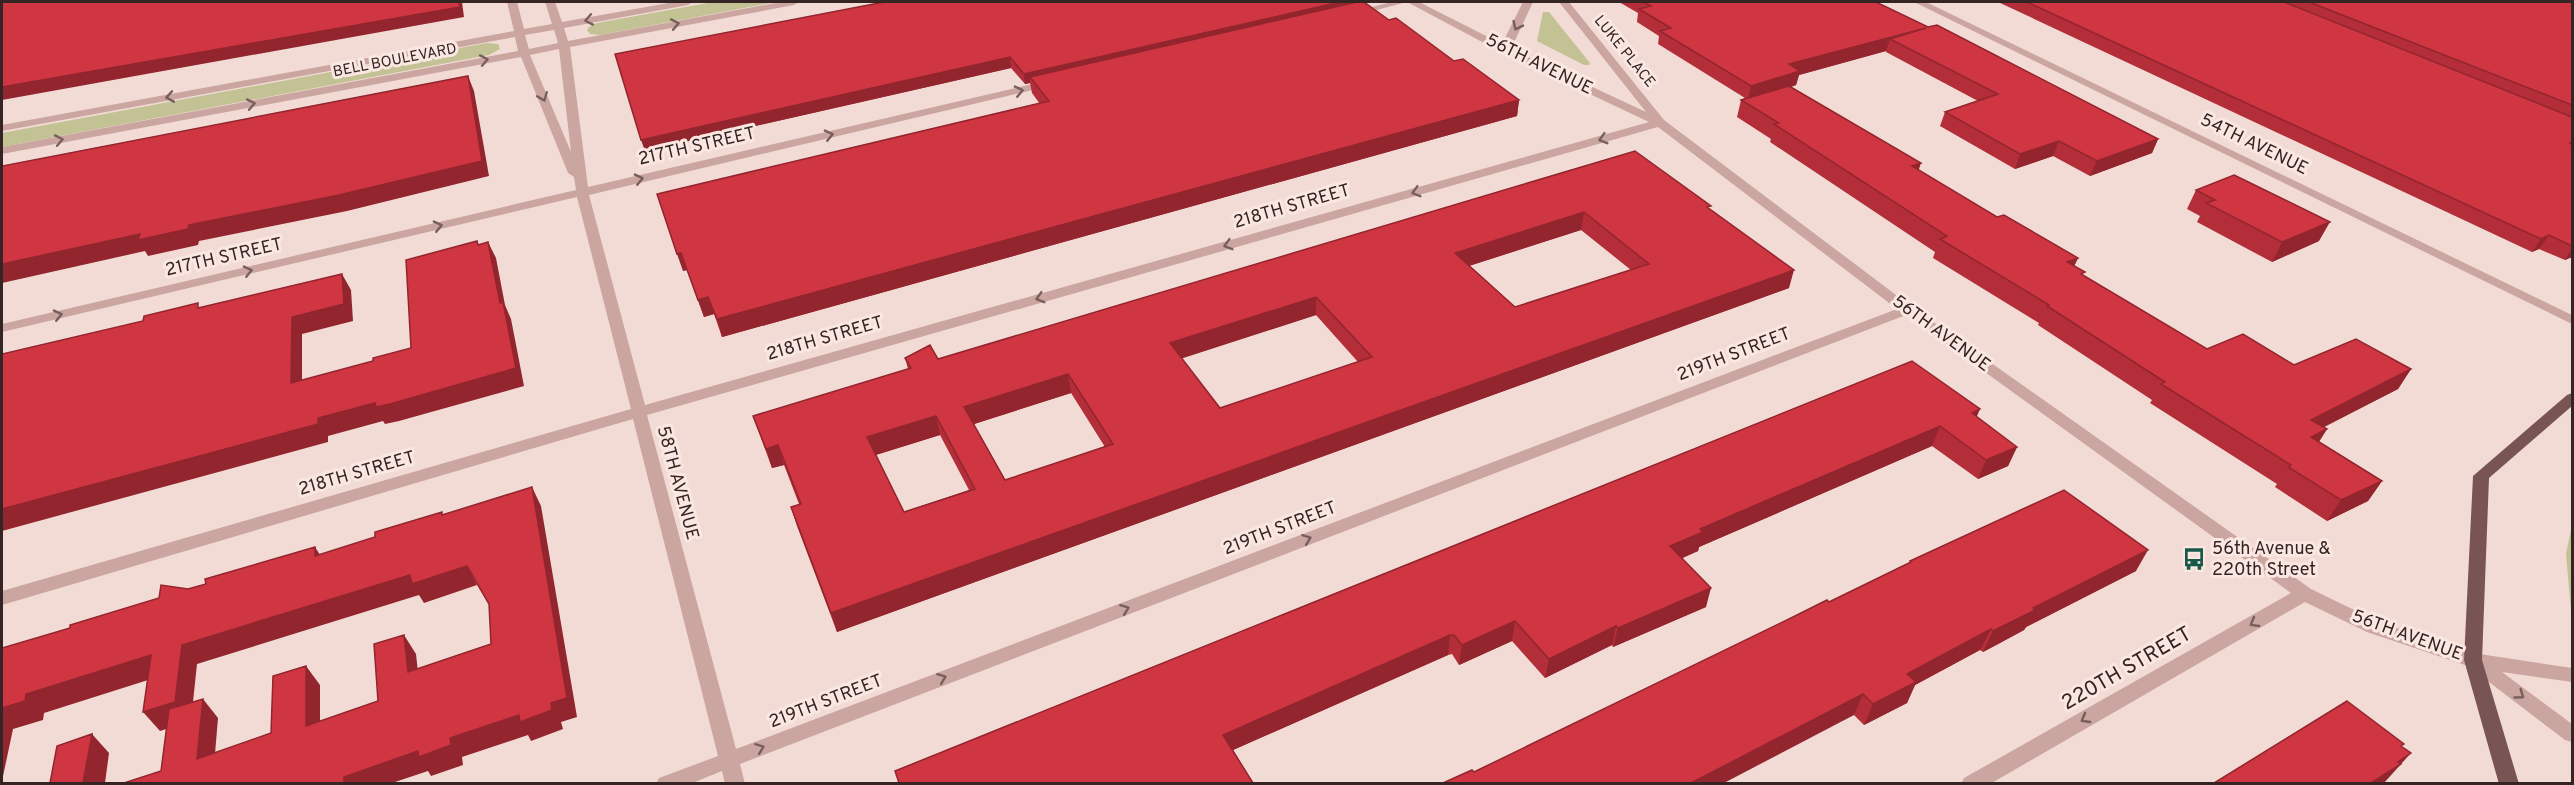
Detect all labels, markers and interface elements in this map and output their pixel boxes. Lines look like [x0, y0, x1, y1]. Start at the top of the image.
street label: LUKE PLACE [1589, 12, 1659, 92]
one-way arrow [585, 13, 595, 26]
one-way arrow [670, 18, 680, 31]
one-way arrow [1512, 19, 1524, 30]
street label: 56TH AVENUE [1482, 29, 1596, 101]
street label: BELL BOULEVARD [332, 40, 458, 82]
one-way arrow [478, 54, 488, 67]
one-way arrow [1014, 85, 1024, 98]
one-way arrow [166, 90, 176, 103]
one-way arrow [536, 91, 548, 102]
one-way arrow [245, 98, 255, 111]
street label: 54TH AVENUE [2196, 109, 2312, 181]
street label: 217TH STREET [636, 122, 758, 172]
one-way arrow [824, 129, 834, 142]
one-way arrow [1598, 132, 1609, 144]
one-way arrow [54, 134, 64, 147]
one-way arrow [634, 173, 644, 186]
street label: 218TH STREET [1231, 179, 1353, 235]
one-way arrow [1411, 185, 1422, 197]
one-way arrow [433, 220, 443, 233]
street label: 217TH STREET [163, 233, 285, 283]
one-way arrow [1223, 238, 1234, 250]
one-way arrow [243, 265, 253, 278]
one-way arrow [1036, 291, 1046, 304]
street label: 56TH AVENUE [1887, 291, 1995, 377]
one-way arrow [53, 309, 63, 322]
street label: 218TH STREET [764, 311, 886, 367]
street label: 219TH STREET [1674, 323, 1794, 387]
street label: 58TH AVENUE [651, 424, 703, 542]
street label: 218TH STREET [296, 446, 418, 502]
street label: 219TH STREET [1220, 497, 1340, 561]
one-way arrow [1301, 534, 1312, 546]
place label: 56th Avenue & 220th Street [2212, 538, 2331, 582]
bus stop icon: 56th Avenue & 220th Street [2181, 546, 2207, 572]
one-way arrow [1119, 603, 1129, 616]
street label: 56TH AVENUE [2348, 605, 2466, 667]
one-way arrow [2250, 616, 2261, 627]
street label: 220TH STREET [2057, 621, 2197, 717]
street label: 219TH STREET [766, 670, 886, 734]
one-way arrow [936, 673, 947, 685]
one-way arrow [2513, 688, 2524, 699]
one-way arrow [2081, 712, 2091, 723]
one-way arrow [754, 742, 765, 755]

